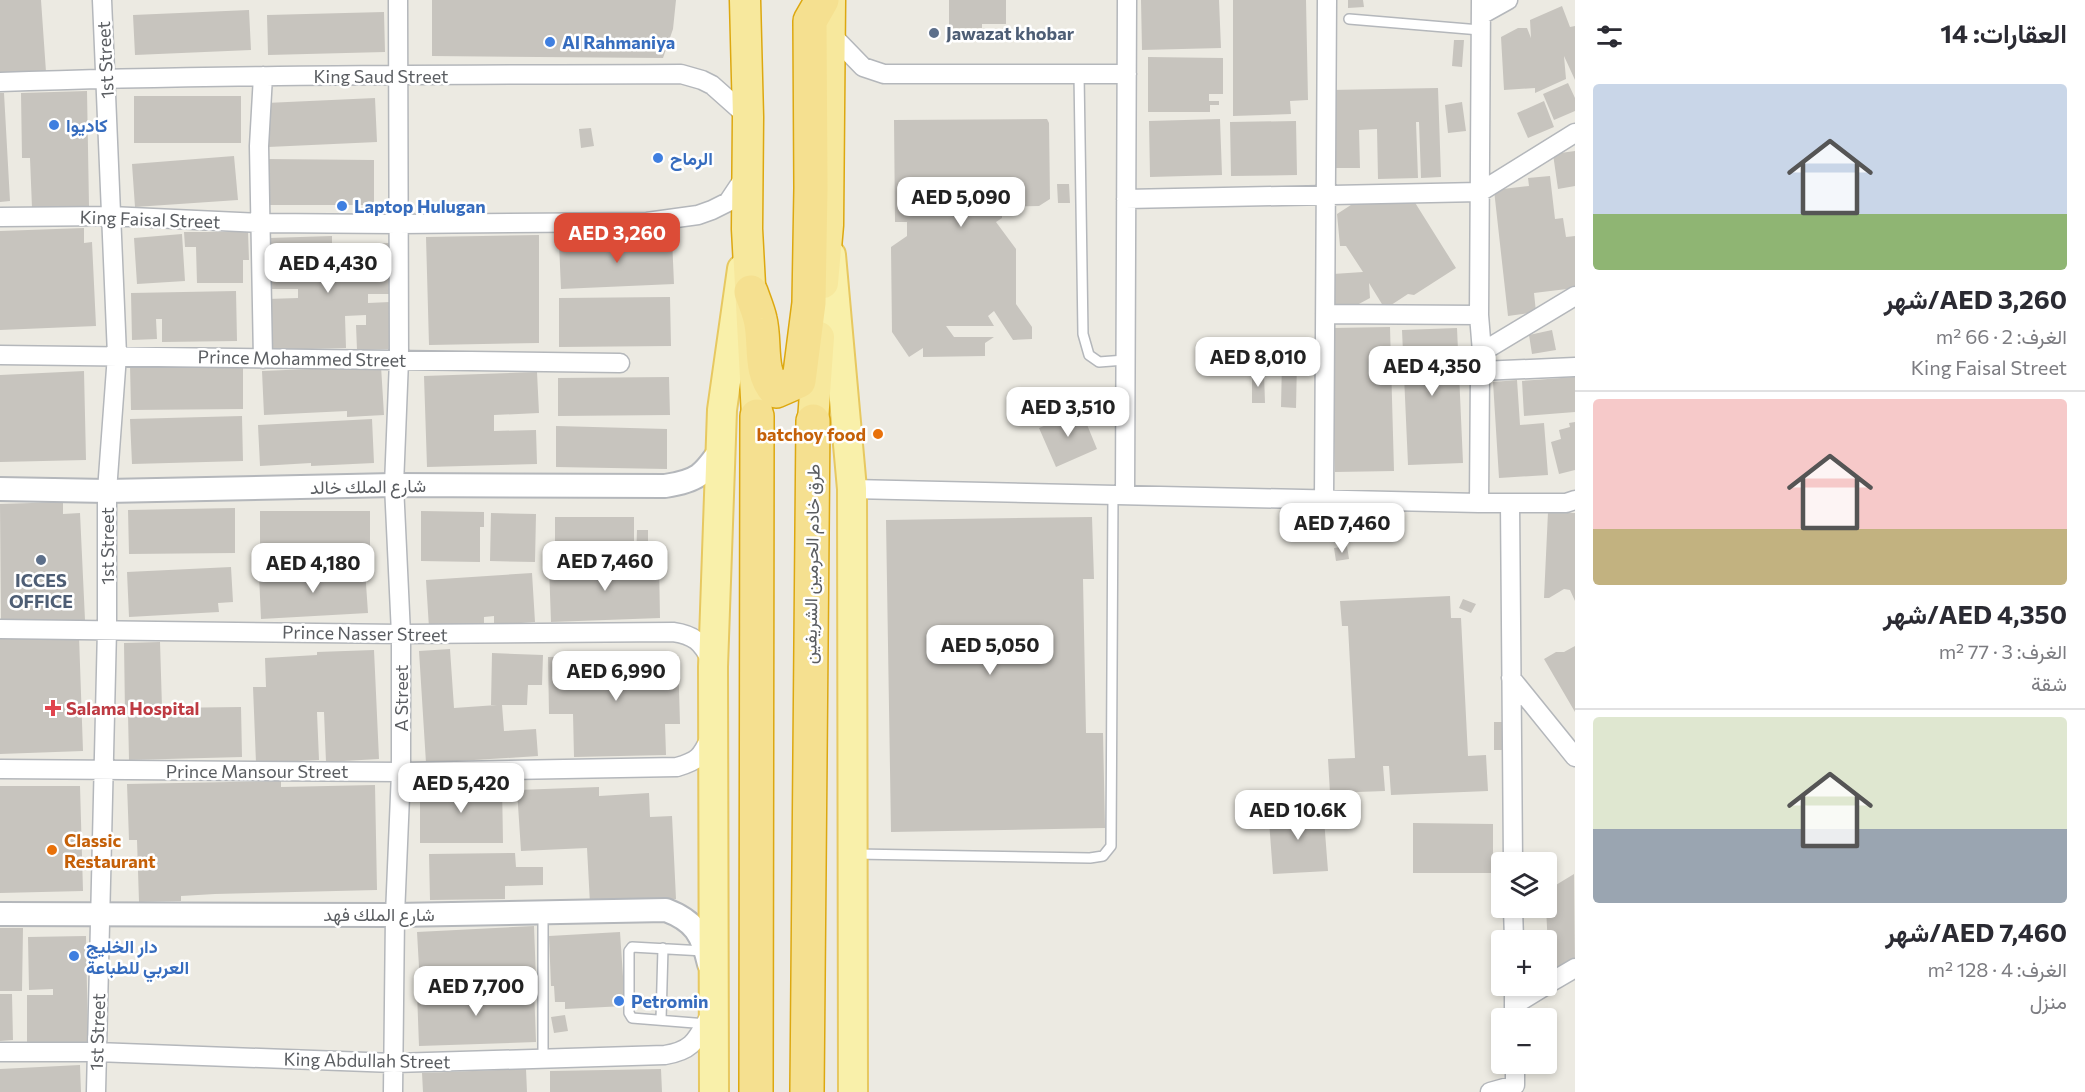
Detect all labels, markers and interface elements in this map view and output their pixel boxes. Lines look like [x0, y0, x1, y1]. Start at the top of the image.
text: العقارات: 14 [1940, 17, 2067, 48]
icon: filters [1593, 20, 1626, 53]
street label: 1st Street [92, 21, 118, 99]
place label: Jawazat khobar [946, 22, 1075, 44]
marker: Jawazat khobar [927, 26, 941, 40]
place label: Al Rahmaniya [562, 31, 675, 53]
marker: Al Rahmaniya [543, 35, 557, 49]
street label: King Saud Street [314, 65, 448, 87]
place label: كاديوا [66, 114, 108, 137]
marker: كاديوا [47, 118, 61, 132]
icon: home [1776, 123, 1884, 231]
place label: الرماح [670, 147, 713, 171]
marker: الرماح [651, 151, 665, 165]
pin: AED 5,090 [892, 177, 1030, 228]
text: AED 5,090 [911, 184, 1011, 208]
place label: Laptop Hulugan [354, 195, 486, 217]
marker: Laptop Hulugan [335, 199, 349, 213]
street label: King Faisal Street [79, 206, 221, 232]
pin: AED 3,260 [548, 213, 686, 264]
text: AED 3,260 [568, 220, 666, 244]
pin: AED 4,430 [259, 243, 397, 294]
text: AED 4,430 [278, 250, 378, 274]
text: AED 3,260/شهر [1884, 283, 2067, 314]
text: الغرف: 2 · 66 m² [1936, 324, 2067, 348]
pin: AED 8,010 [1189, 337, 1327, 388]
text: AED 8,010 [1209, 344, 1307, 368]
street label: Prince Mohammed Street [198, 345, 406, 371]
pin: AED 4,350 [1363, 346, 1501, 397]
text: AED 4,350 [1383, 353, 1481, 377]
text: King Faisal Street [1911, 355, 2067, 379]
pin: AED 3,510 [999, 387, 1137, 438]
text: AED 3,510 [1020, 394, 1116, 418]
place label: batchoy food [756, 423, 866, 445]
marker: batchoy food [871, 427, 885, 441]
icon: home [1776, 438, 1884, 546]
street label: طرق خادم الحرمين الشريفين [798, 464, 826, 664]
street label: شارع الملك خالد [310, 474, 426, 500]
pin: AED 7,460 [1273, 503, 1411, 554]
street label: 1st Street [96, 507, 118, 585]
text: AED 7,460 [1294, 510, 1390, 534]
pin: AED 7,460 [536, 541, 674, 592]
pin: AED 4,180 [244, 543, 382, 594]
text: AED 7,460 [557, 548, 653, 572]
text: AED 4,180 [265, 550, 361, 574]
marker: ICCES OFFICE [34, 553, 48, 567]
place label: ICCES OFFICE [9, 569, 73, 612]
text: AED 4,350/شهر [1883, 598, 2067, 629]
street label: Prince Nasser Street [282, 621, 448, 645]
pin: AED 5,050 [921, 625, 1059, 676]
text: AED 5,050 [940, 632, 1040, 656]
text: الغرف: 3 · 77 m² [1939, 639, 2067, 663]
pin: AED 6,990 [547, 651, 685, 702]
text: AED 6,990 [566, 658, 666, 682]
street label: A Street [390, 665, 412, 731]
text: شقة [2031, 671, 2067, 695]
place label: Salama Hospital [66, 697, 199, 719]
marker: Salama Hospital [44, 699, 62, 717]
icon: home [1776, 756, 1884, 864]
street label: Prince Mansour Street [166, 760, 348, 782]
pin: AED 5,420 [392, 763, 530, 814]
text: AED 5,420 [412, 770, 510, 794]
pin: AED 10.6K [1229, 790, 1367, 841]
text: AED 10.6K [1249, 797, 1347, 821]
place label: Classic Restaurant [64, 829, 156, 872]
marker: Classic Restaurant [45, 843, 59, 857]
map controls [1491, 852, 1557, 1074]
button: layers [1491, 852, 1557, 918]
street label: شارع الملك فهد [323, 903, 435, 927]
text: AED 7,460/شهر [1885, 916, 2067, 947]
button: + [1491, 930, 1557, 996]
place label: دار الخليج العربي للطباعة [86, 935, 189, 983]
marker: دار الخليج العربي للطباعة [67, 949, 81, 963]
text: الغرف: 4 · 128 m² [1927, 957, 2067, 981]
pin: AED 7,700 [407, 966, 545, 1017]
text: AED 7,700 [428, 973, 524, 997]
text: منزل [2030, 989, 2067, 1013]
place label: Petromin [631, 990, 709, 1012]
street label: 1st Street [85, 993, 109, 1071]
marker: Petromin [612, 994, 626, 1008]
button: − [1491, 1008, 1557, 1074]
street label: King Abdullah Street [283, 1048, 451, 1072]

